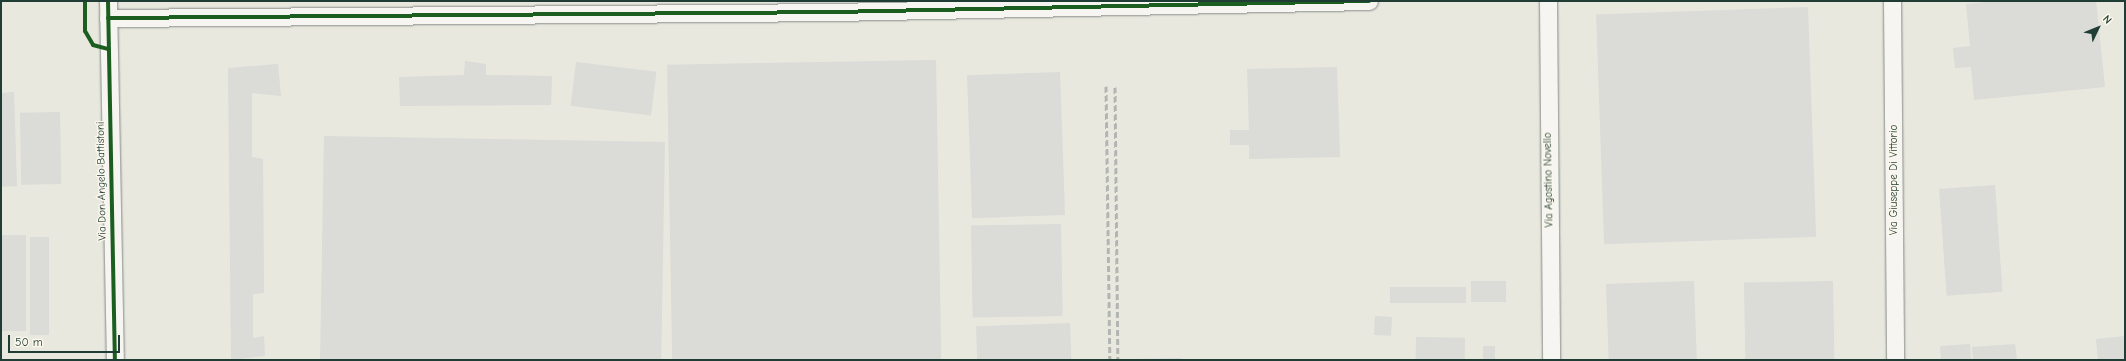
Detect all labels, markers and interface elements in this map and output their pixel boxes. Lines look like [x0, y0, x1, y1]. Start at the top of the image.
north arrow [2078, 8, 2118, 48]
text: N [2100, 12, 2114, 27]
street label: Via Don Angelo Battistoni [94, 121, 110, 241]
street label: Via Giuseppe Di Vittorio [1887, 125, 1901, 235]
street label: Via Agostino Novello [1542, 132, 1556, 228]
scale bar [10, 327, 122, 353]
text: 50 m [15, 335, 43, 349]

